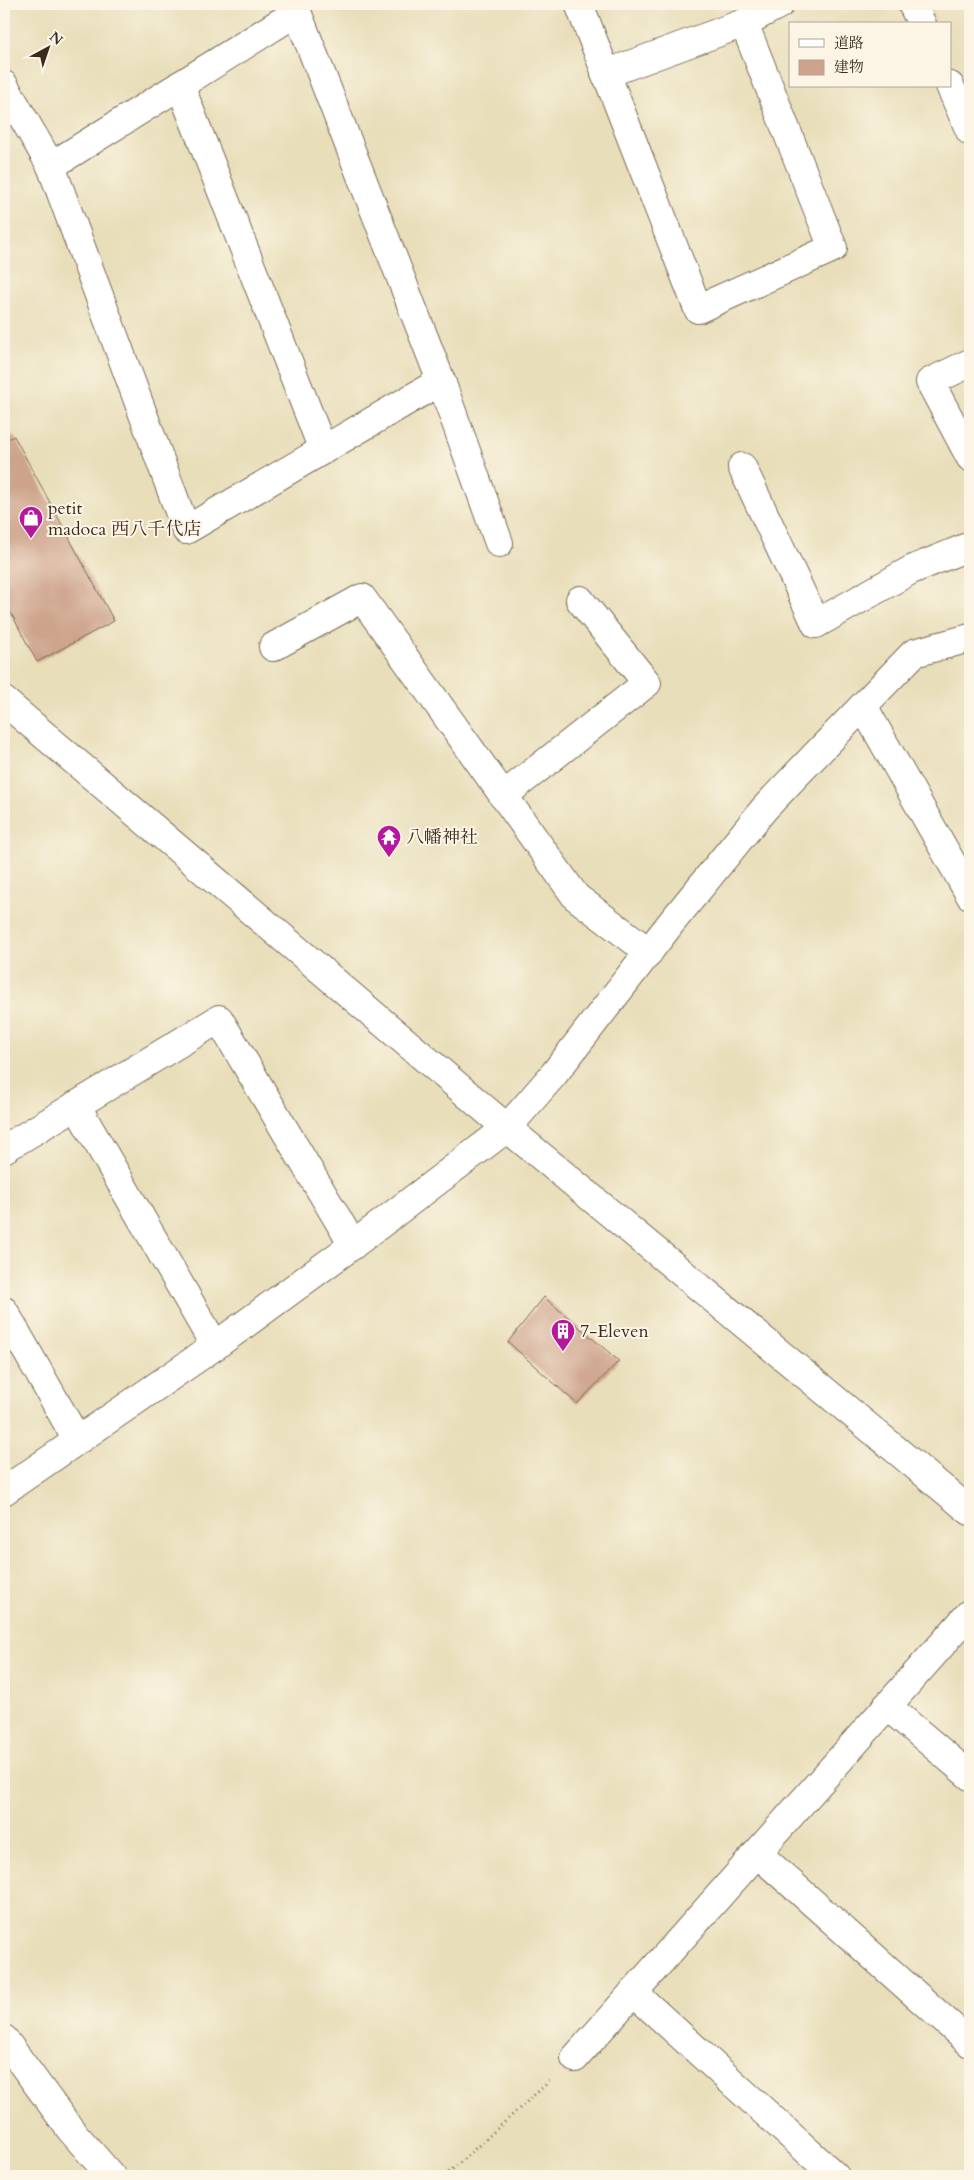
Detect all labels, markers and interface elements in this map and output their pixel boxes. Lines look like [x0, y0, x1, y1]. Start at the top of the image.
north arrow [22, 22, 72, 72]
legend [789, 22, 952, 88]
text: N [45, 27, 67, 50]
text: 道路 [834, 33, 864, 53]
text: 建物 [834, 57, 864, 77]
place label: petit madoca 西八千代店 [48, 496, 201, 542]
shop icon: petit madoca 西八千代店 [18, 505, 44, 539]
temple icon: 八幡神社 [376, 824, 402, 858]
place label: 八幡神社 [406, 825, 478, 850]
building icon: 7-Eleven [550, 1318, 576, 1352]
place label: 7-Eleven [580, 1319, 649, 1344]

